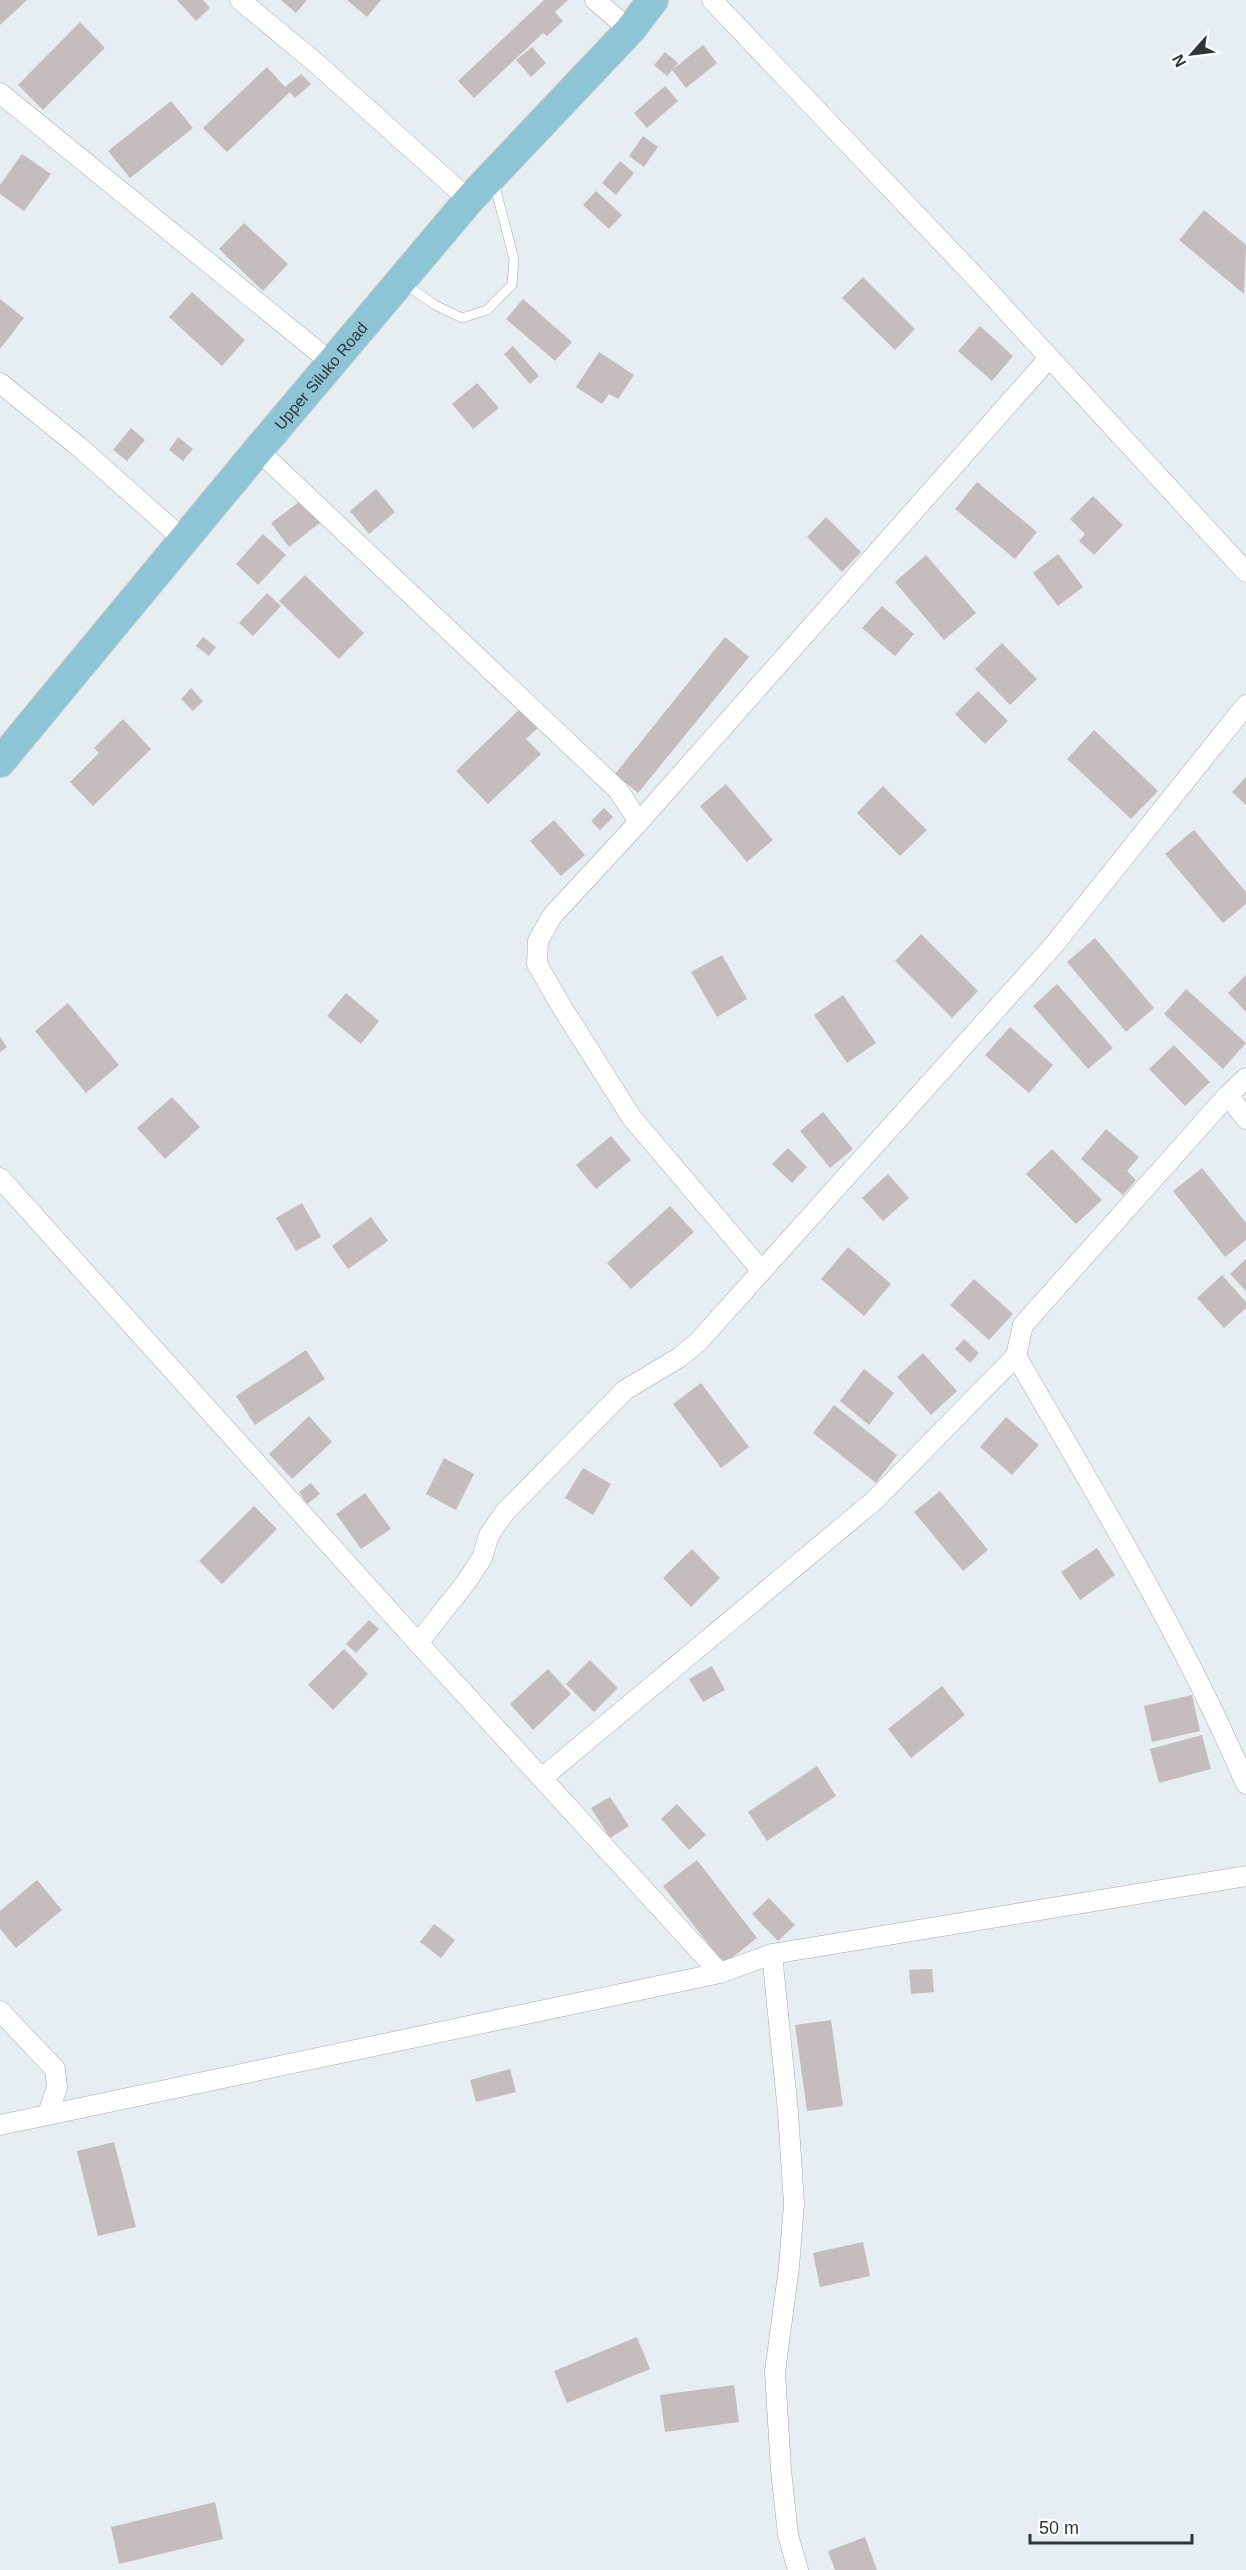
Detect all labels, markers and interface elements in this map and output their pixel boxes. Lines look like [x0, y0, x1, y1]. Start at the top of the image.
north arrow [1162, 24, 1222, 84]
text: N [1169, 52, 1189, 70]
street label: Upper Siluko Road [271, 319, 370, 433]
scale bar [1030, 2507, 1192, 2545]
text: 50 m [1039, 2518, 1079, 2538]

